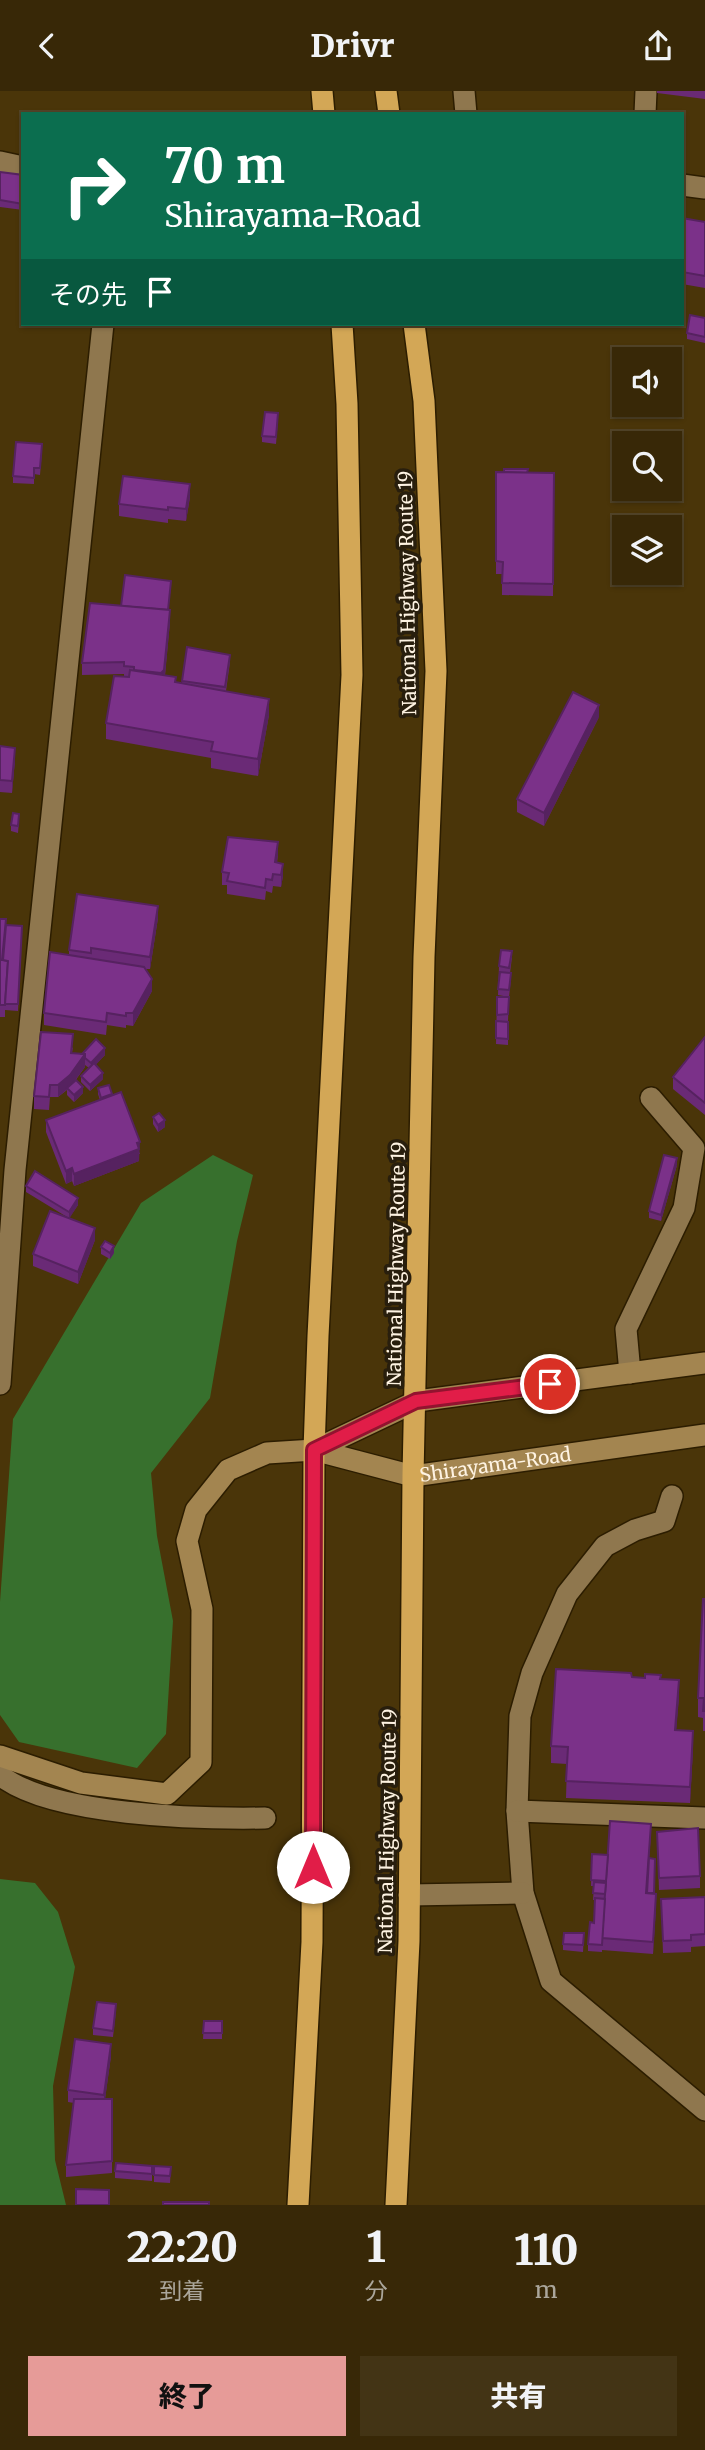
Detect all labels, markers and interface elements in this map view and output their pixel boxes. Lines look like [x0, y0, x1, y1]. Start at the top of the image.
text: Drivr [310, 26, 395, 66]
icon: back [28, 27, 66, 65]
icon: share [639, 27, 677, 65]
text: 70 m [164, 135, 285, 196]
icon: right [49, 140, 140, 231]
text: Shirayama-Road [164, 196, 421, 236]
icon: arrive [141, 273, 179, 311]
text: その先 [49, 278, 127, 311]
map controls [612, 347, 682, 585]
button: sound [612, 347, 682, 417]
button: search [612, 431, 682, 501]
street label: National Highway Route 19 [393, 470, 421, 716]
button: layers [612, 515, 682, 585]
street label: National Highway Route 19 [382, 1141, 410, 1387]
pin [520, 1354, 580, 1414]
icon: arrive [531, 1365, 569, 1403]
street label: Shirayama-Road [418, 1442, 573, 1487]
street label: National Highway Route 19 [373, 1708, 401, 1954]
position arrow [276, 1830, 350, 1904]
text: 22:20 [126, 2221, 238, 2273]
text: 1 [366, 2221, 386, 2273]
text: 110 [514, 2224, 578, 2276]
text: m [535, 2275, 558, 2304]
text: 到着 [159, 2276, 205, 2305]
text: 分 [365, 2276, 388, 2305]
button: 終了 [28, 2356, 346, 2436]
button: 共有 [360, 2356, 677, 2436]

